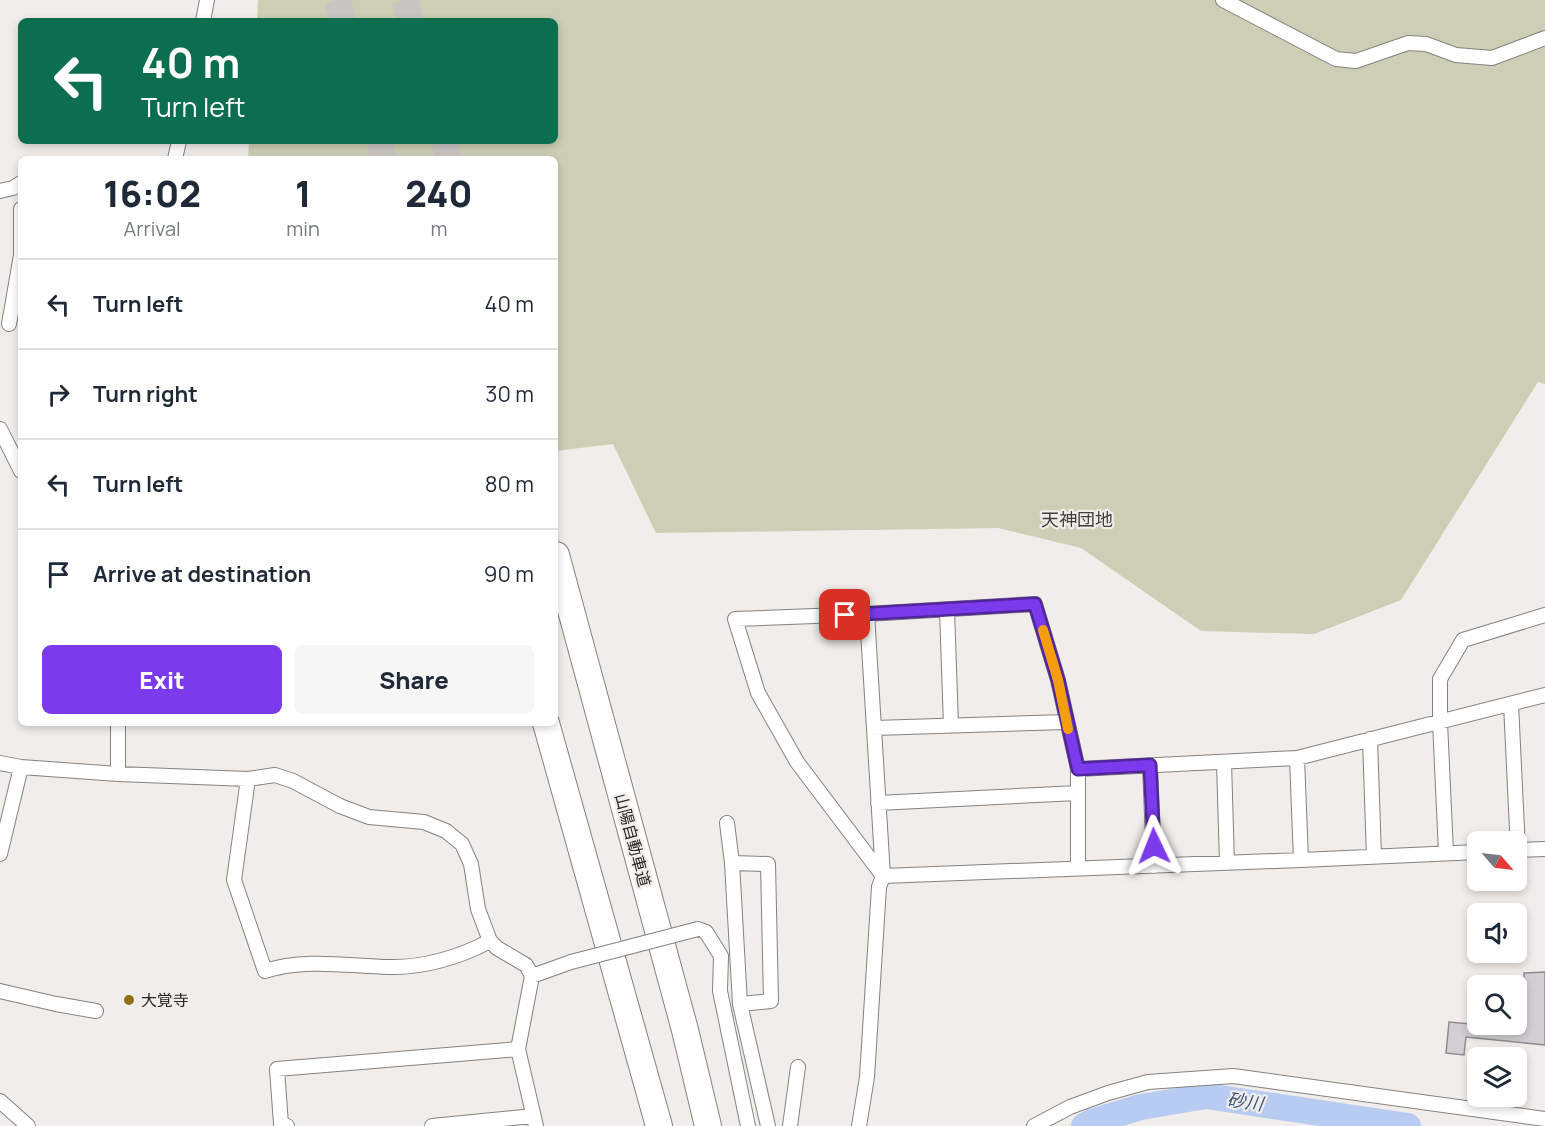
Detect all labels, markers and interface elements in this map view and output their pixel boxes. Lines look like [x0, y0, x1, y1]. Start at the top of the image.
text: 40 m [141, 33, 240, 91]
icon: left [42, 42, 120, 120]
text: Turn left [141, 88, 245, 125]
text: 16:02 [103, 169, 201, 218]
text: 1 [295, 169, 311, 218]
text: 240 [405, 169, 473, 218]
text: Arrival [124, 215, 181, 242]
text: min [286, 215, 320, 242]
text: m [430, 215, 447, 242]
icon: left [42, 288, 75, 321]
text: Turn left [93, 289, 183, 319]
text: 40 m [485, 289, 534, 319]
icon: right [42, 378, 75, 411]
text: Turn right [93, 379, 198, 409]
text: 30 m [485, 379, 534, 409]
icon: left [42, 468, 75, 501]
text: Turn left [93, 469, 183, 499]
text: 80 m [485, 469, 534, 499]
district label: 天神団地 [1041, 507, 1113, 531]
icon: arrive [42, 558, 75, 591]
text: Arrive at destination [93, 559, 311, 589]
text: 90 m [484, 559, 534, 589]
pin [819, 589, 870, 640]
icon: arrive [828, 598, 861, 631]
button: Exit [42, 645, 282, 714]
button: Share [294, 645, 534, 714]
street label: 山陽自動車道 [610, 791, 656, 889]
position arrow [1122, 814, 1186, 878]
north arrow [1467, 831, 1527, 891]
map controls [1467, 831, 1527, 1107]
button: sound [1467, 903, 1527, 963]
button: search [1467, 975, 1527, 1035]
place label: 大覚寺 [141, 989, 189, 1011]
marker: 大覚寺 [122, 993, 136, 1007]
button: layers [1467, 1047, 1527, 1107]
water label: 砂川 [1226, 1087, 1267, 1116]

